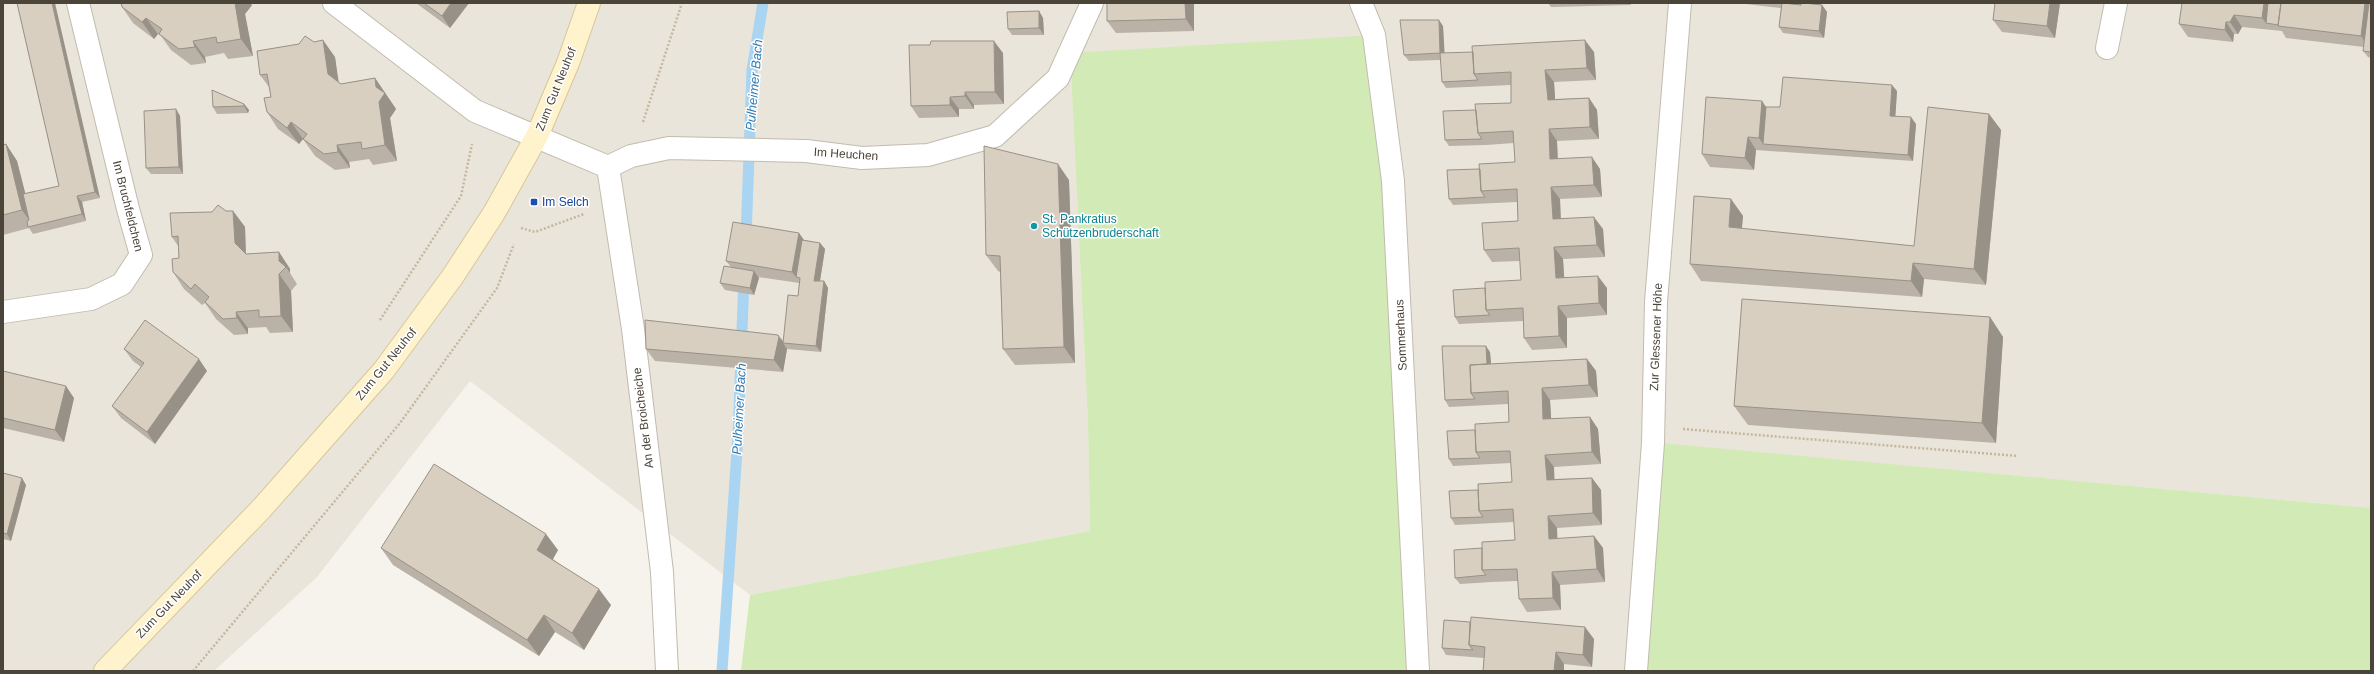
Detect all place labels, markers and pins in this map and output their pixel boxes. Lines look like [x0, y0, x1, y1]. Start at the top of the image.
place label: Im Selch [542, 195, 589, 209]
marker: Im Selch [529, 197, 539, 207]
place label: St. Pankratius Schützenbruderschaft [1042, 212, 1159, 240]
marker: St. Pankratius Schützenbruderschaft [1029, 221, 1039, 231]

